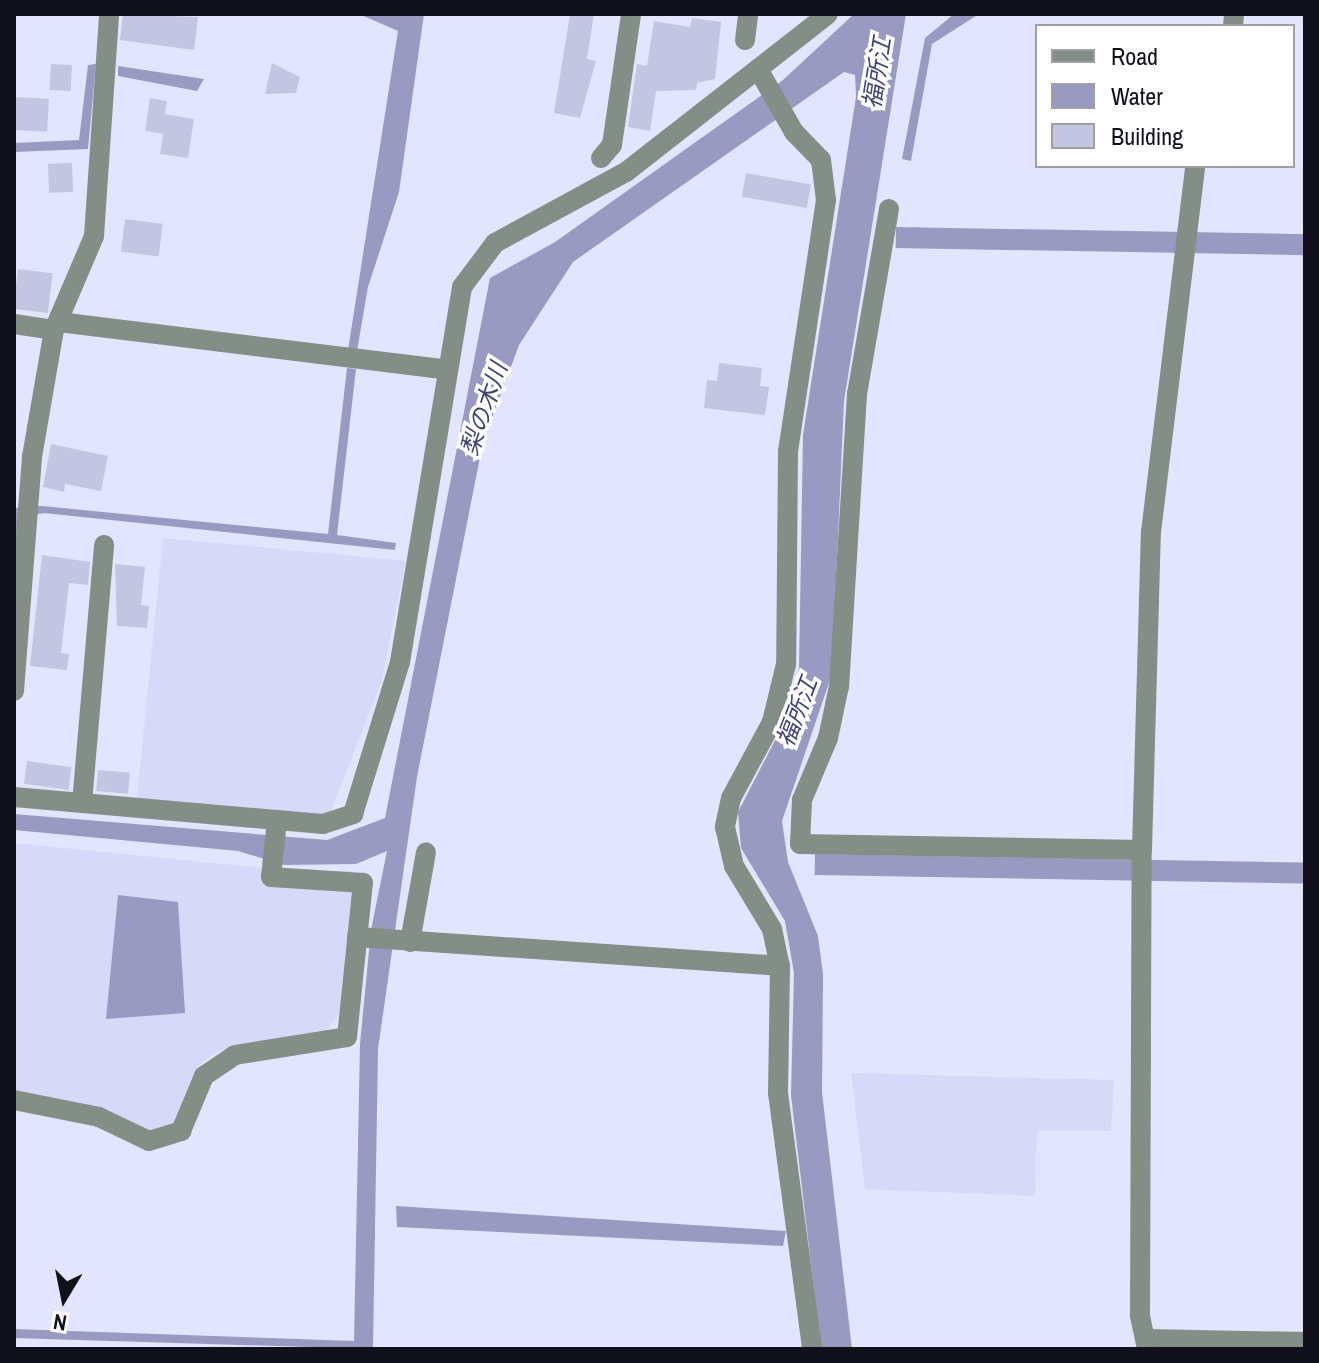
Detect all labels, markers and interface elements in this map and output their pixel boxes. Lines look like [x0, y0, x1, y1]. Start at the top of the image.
legend [1035, 24, 1295, 168]
water label: 福所江 [857, 35, 897, 111]
text: Road [1111, 40, 1158, 72]
text: Water [1111, 80, 1163, 112]
text: Building [1111, 120, 1183, 152]
water label: 梨の木川 [455, 359, 513, 459]
water label: 福所江 [771, 673, 823, 751]
north arrow [24, 1259, 104, 1339]
text: N [51, 1307, 69, 1339]

